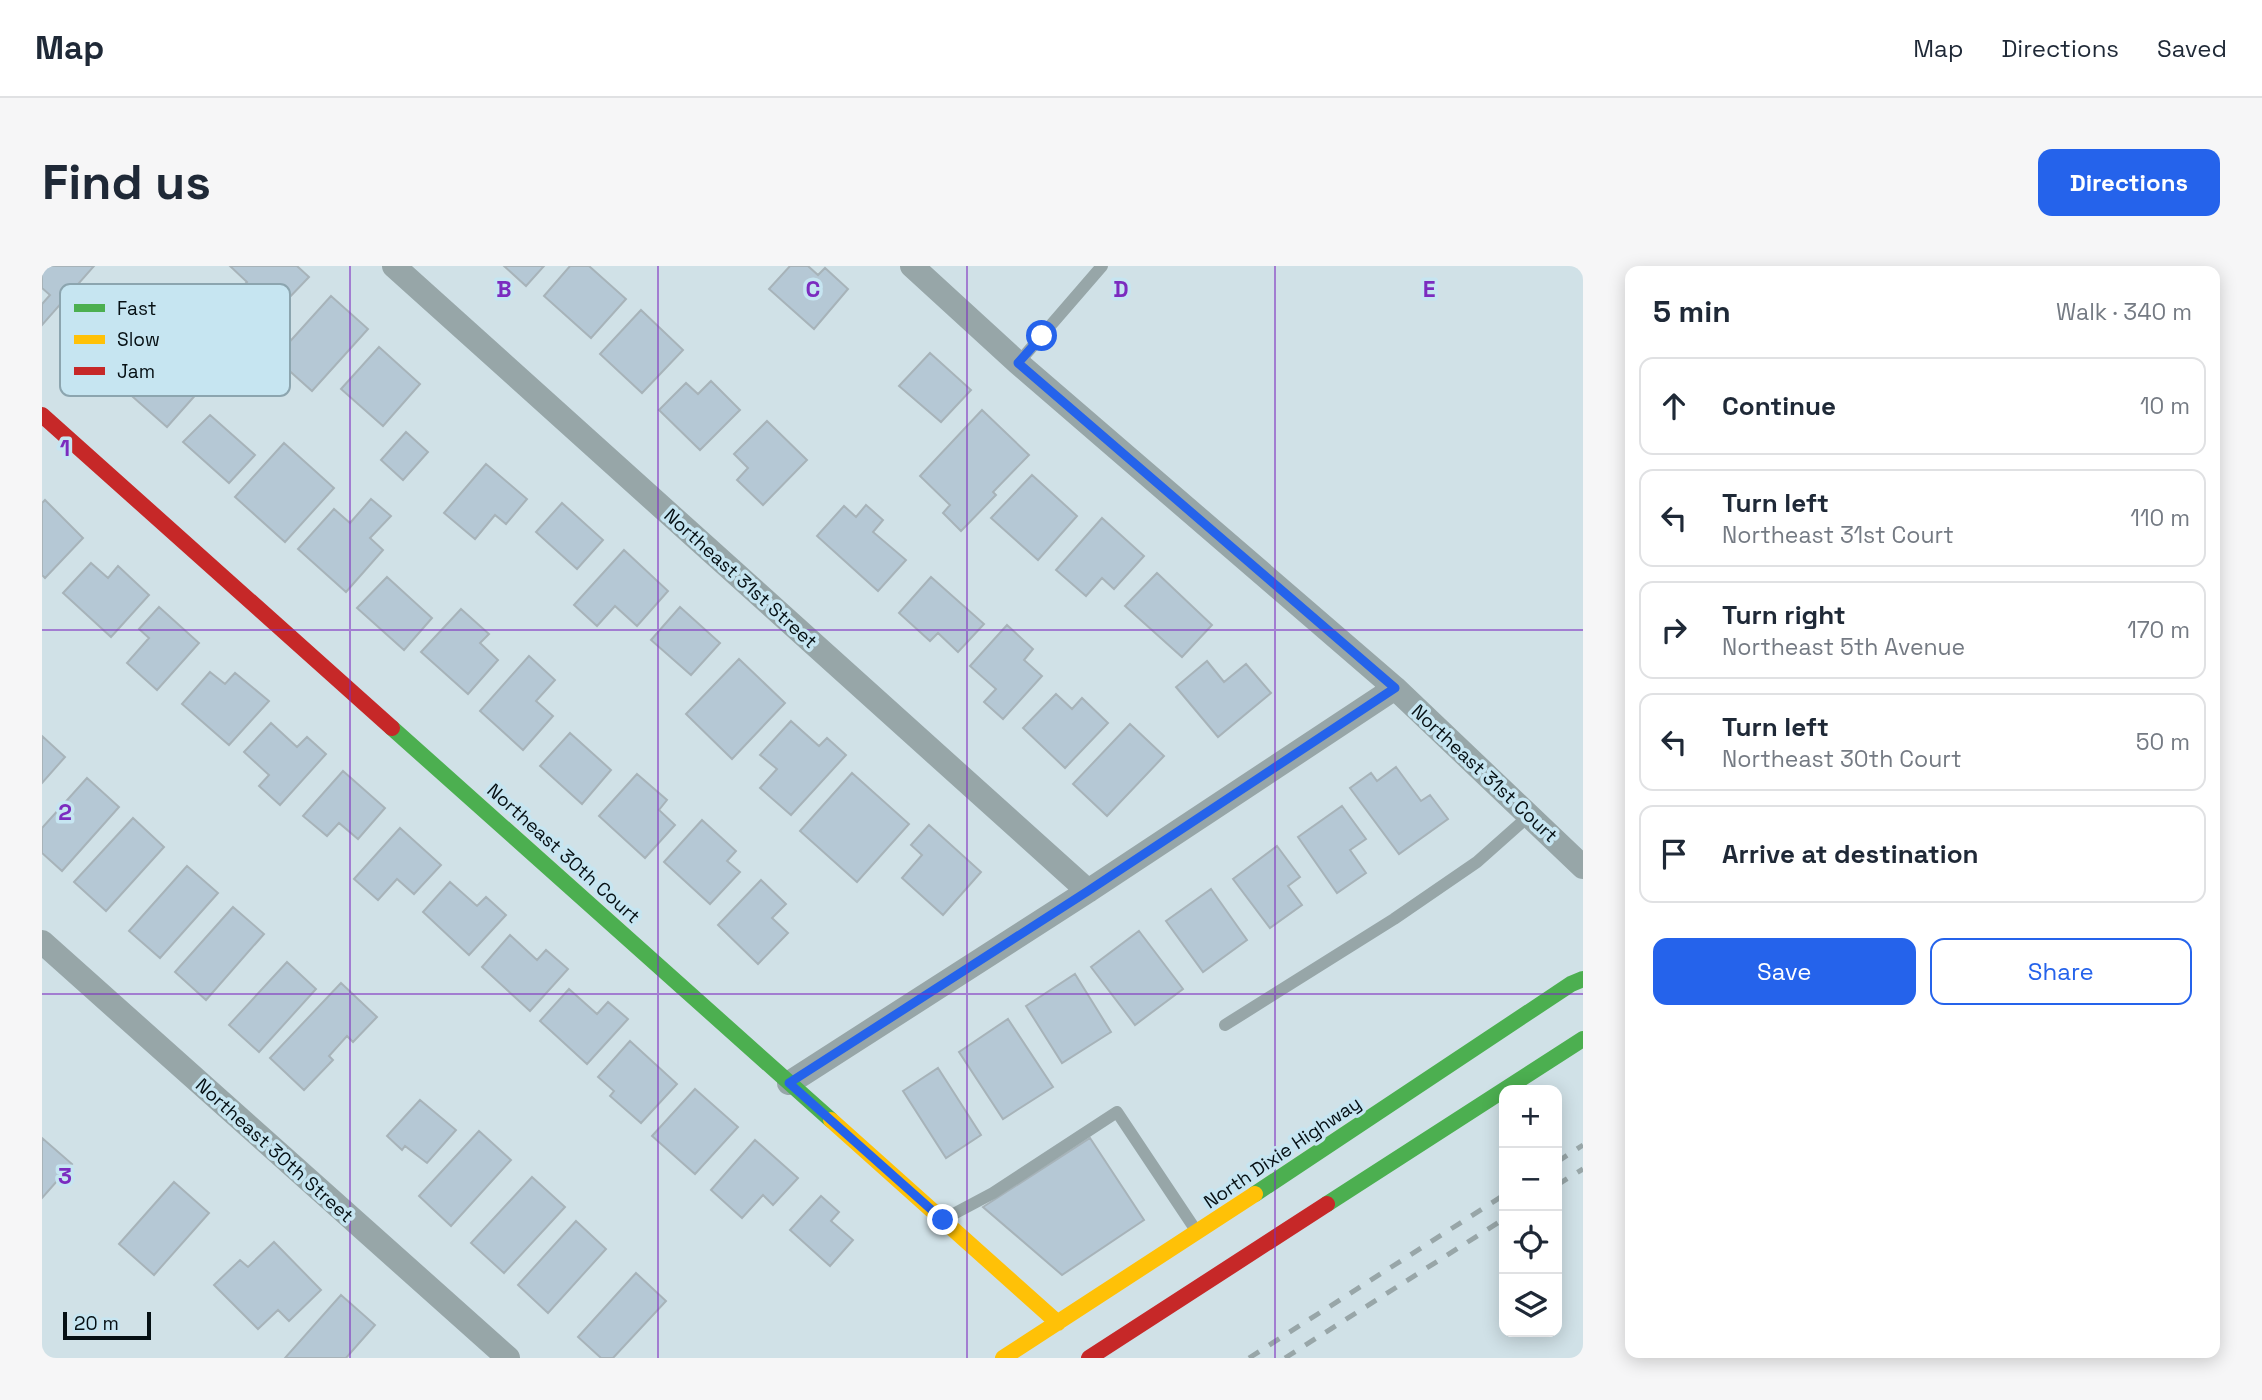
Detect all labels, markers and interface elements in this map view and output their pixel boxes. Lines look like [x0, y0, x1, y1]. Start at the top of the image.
text: Map [35, 27, 104, 69]
text: Map [1913, 33, 1963, 64]
text: Directions [2001, 33, 2119, 64]
text: Saved [2157, 33, 2227, 64]
button: Directions [2038, 149, 2220, 216]
text: Find us [42, 151, 211, 213]
text: B [496, 274, 512, 304]
text: C [806, 274, 820, 304]
text: D [1113, 274, 1129, 304]
text: E [1423, 274, 1435, 304]
legend [60, 284, 290, 396]
text: 5 min [1653, 292, 1731, 331]
text: Fast [117, 296, 157, 321]
text: Walk · 340 m [2056, 297, 2192, 327]
route start [1026, 320, 1057, 351]
text: Slow [117, 327, 160, 352]
text: Jam [117, 359, 155, 384]
icon: ahead [1655, 387, 1693, 425]
text: Continue [1722, 389, 1836, 423]
text: 10 m [2140, 391, 2190, 421]
text: 1 [60, 433, 70, 463]
text: Turn left [1722, 486, 1829, 520]
icon: left [1655, 499, 1693, 537]
street label: Northeast 31st Street [659, 503, 823, 654]
text: 110 m [2130, 503, 2190, 533]
text: Northeast 31st Court [1722, 520, 1954, 550]
text: Turn right [1722, 598, 1846, 632]
icon: right [1655, 611, 1693, 649]
text: 170 m [2127, 615, 2190, 645]
text: Northeast 5th Avenue [1722, 632, 1965, 662]
street label: Northeast 31st Court [1406, 699, 1563, 848]
text: Turn left [1722, 710, 1829, 744]
icon: left [1655, 723, 1693, 761]
text: 50 m [2136, 727, 2190, 757]
text: Northeast 30th Court [1722, 744, 1961, 774]
street label: Northeast 30th Court [482, 778, 646, 929]
text: 2 [58, 797, 72, 827]
icon: arrive [1655, 835, 1693, 873]
text: Arrive at destination [1722, 837, 1979, 871]
button: Save [1653, 938, 1916, 1005]
button: Share [1930, 938, 2192, 1005]
street label: Northeast 30th Street [190, 1073, 359, 1228]
map controls [1499, 1085, 1562, 1337]
button: + [1499, 1085, 1562, 1148]
street label: North Dixie Highway [1199, 1091, 1366, 1214]
button: − [1499, 1148, 1562, 1211]
text: 3 [58, 1161, 72, 1191]
route end [927, 1204, 958, 1235]
button: locate [1499, 1211, 1562, 1274]
button: layers [1499, 1274, 1562, 1337]
scale bar [63, 1309, 150, 1341]
text: 20 m [74, 1311, 119, 1336]

